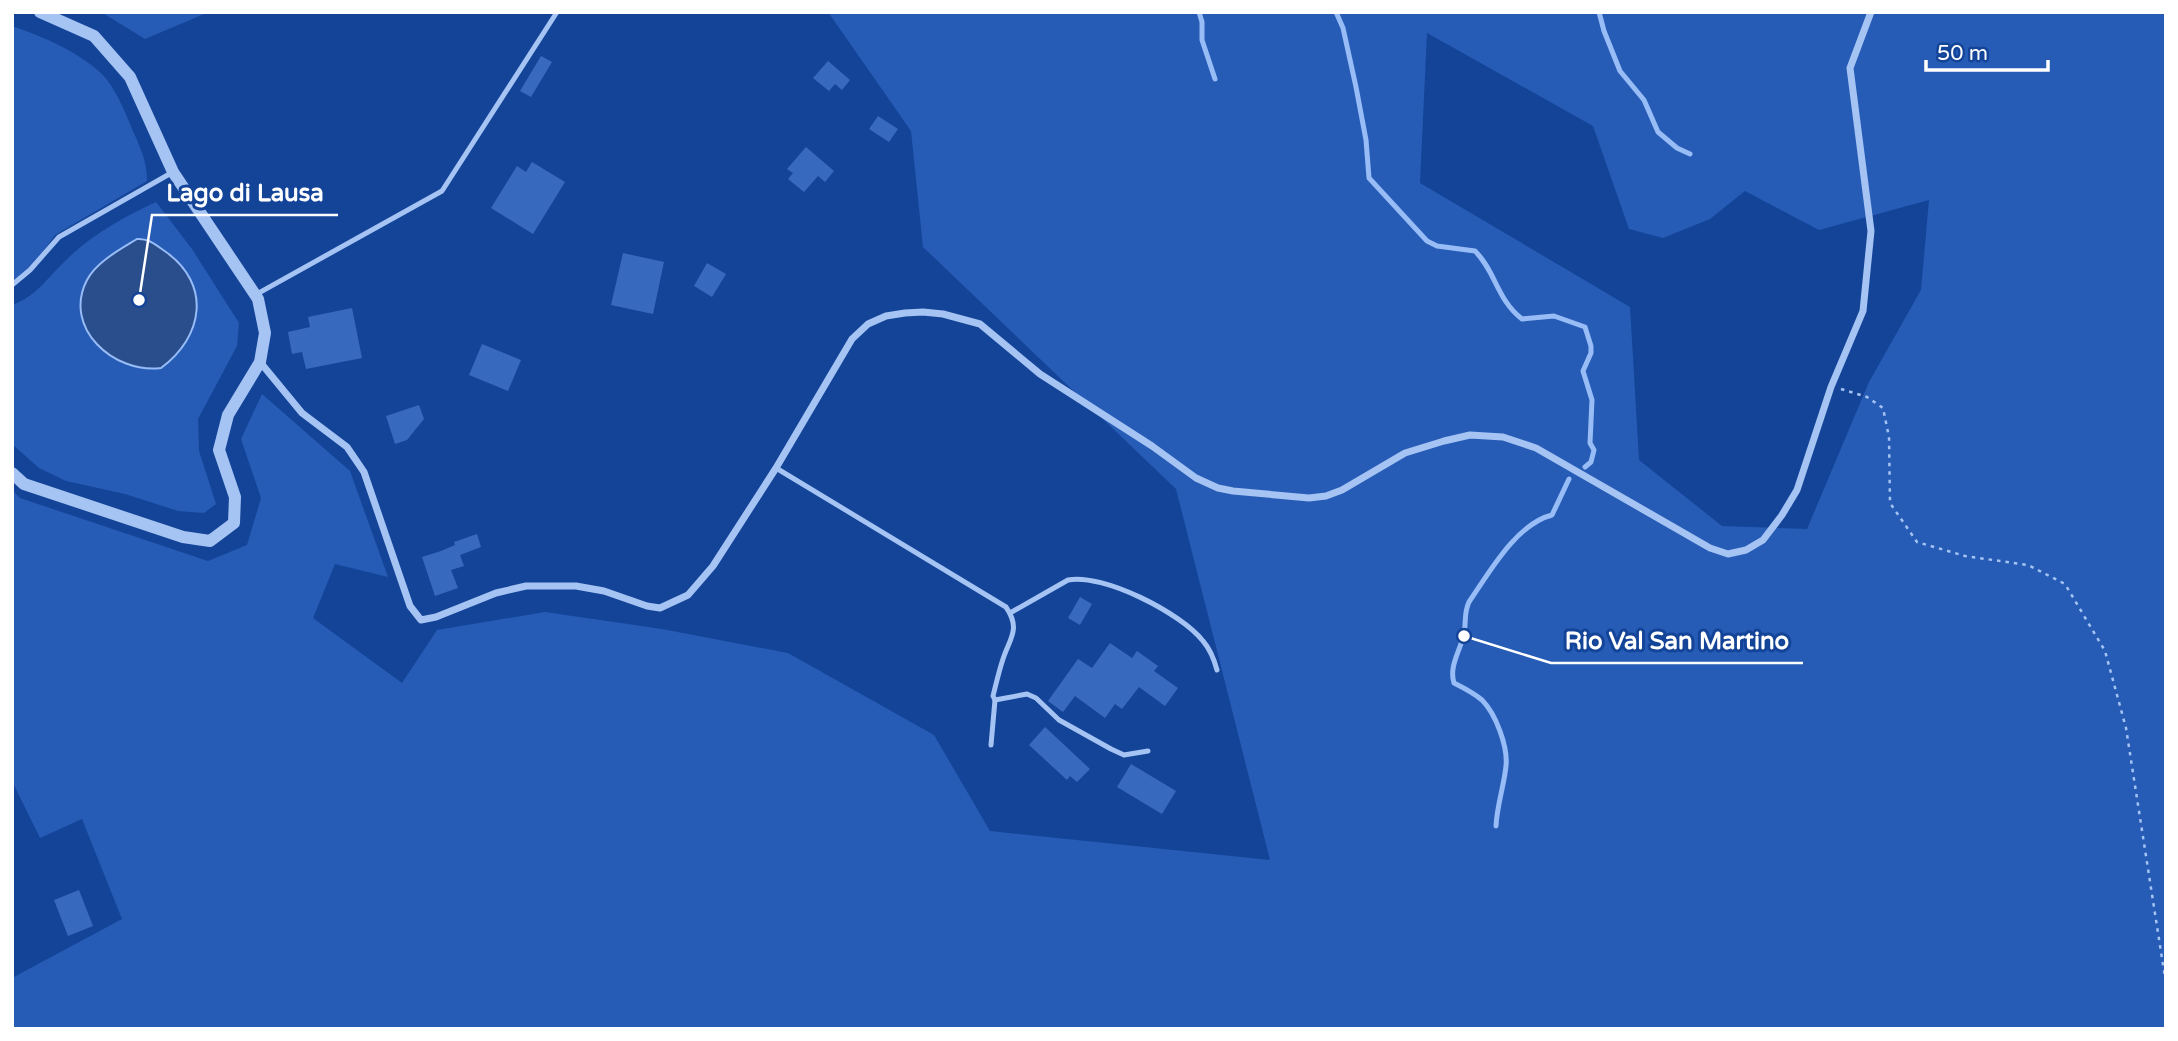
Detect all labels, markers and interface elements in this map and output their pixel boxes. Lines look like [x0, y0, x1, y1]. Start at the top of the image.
scale bar [1926, 28, 2048, 72]
text: 50 m [1937, 41, 1988, 66]
callout: Lago di Lausa [152, 170, 338, 215]
text: Lago di Lausa [166, 179, 324, 208]
callout: Rio Val San Martino [1551, 618, 1803, 663]
text: Rio Val San Martino [1565, 627, 1789, 656]

